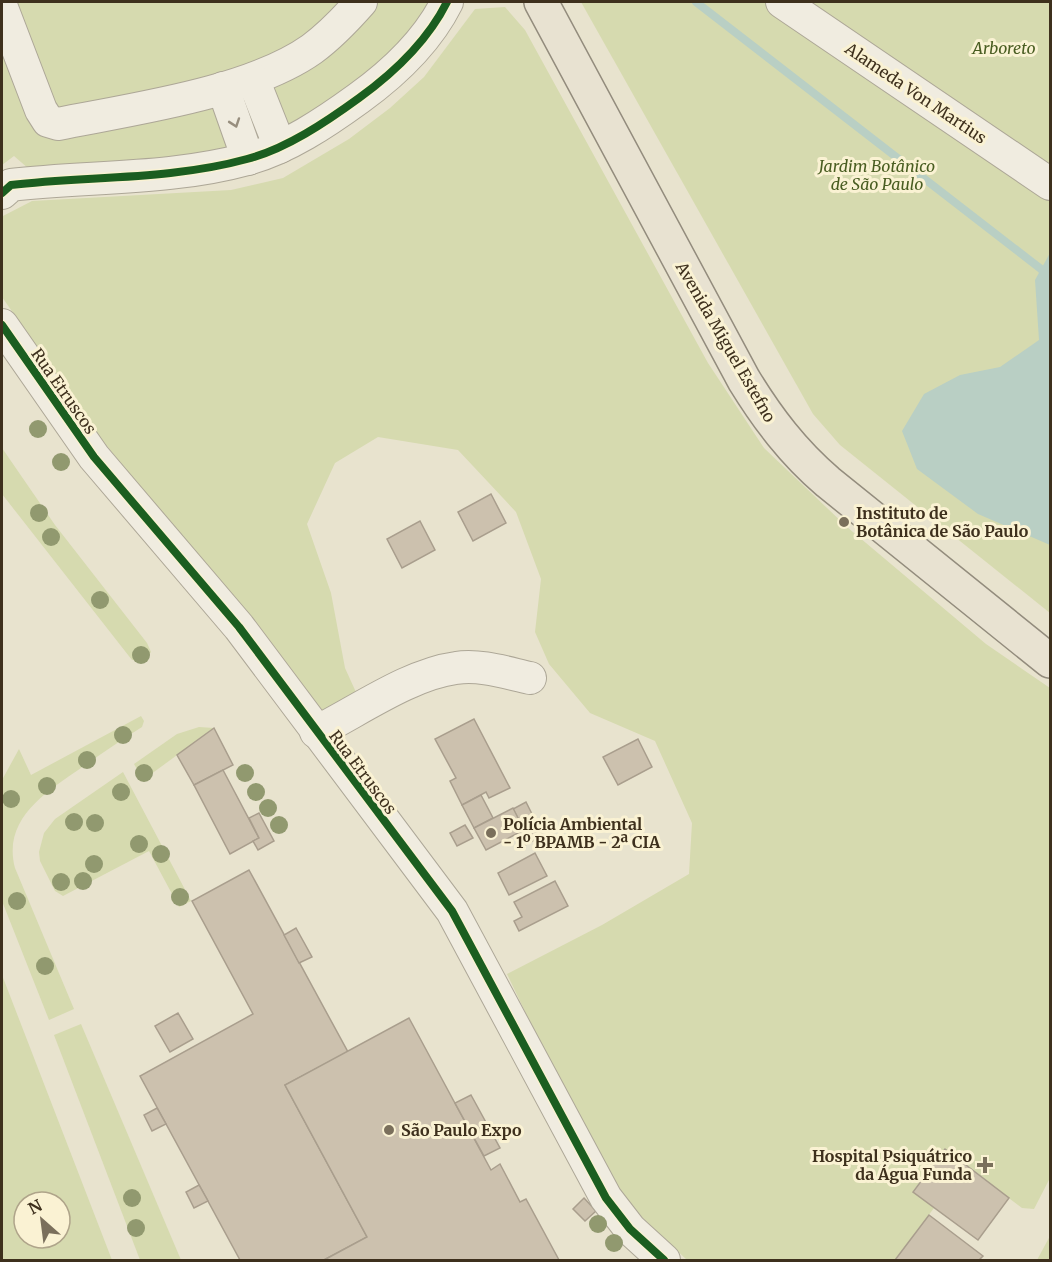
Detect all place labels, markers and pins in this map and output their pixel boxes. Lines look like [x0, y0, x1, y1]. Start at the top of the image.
place label: Instituto de Botânica de São Paulo [856, 503, 1029, 541]
marker: Instituto de Botânica de São Paulo [837, 515, 851, 529]
place label: Polícia Ambiental - 1º BPAMB - 2ª CIA [503, 814, 661, 852]
marker: Polícia Ambiental - 1º BPAMB - 2ª CIA [484, 826, 498, 840]
place label: São Paulo Expo [401, 1120, 522, 1140]
marker: São Paulo Expo [382, 1123, 396, 1137]
place label: Hospital Psiquátrico da Água Funda [812, 1146, 972, 1184]
marker: Hospital Psiquátrico da Água Funda [976, 1156, 994, 1174]

